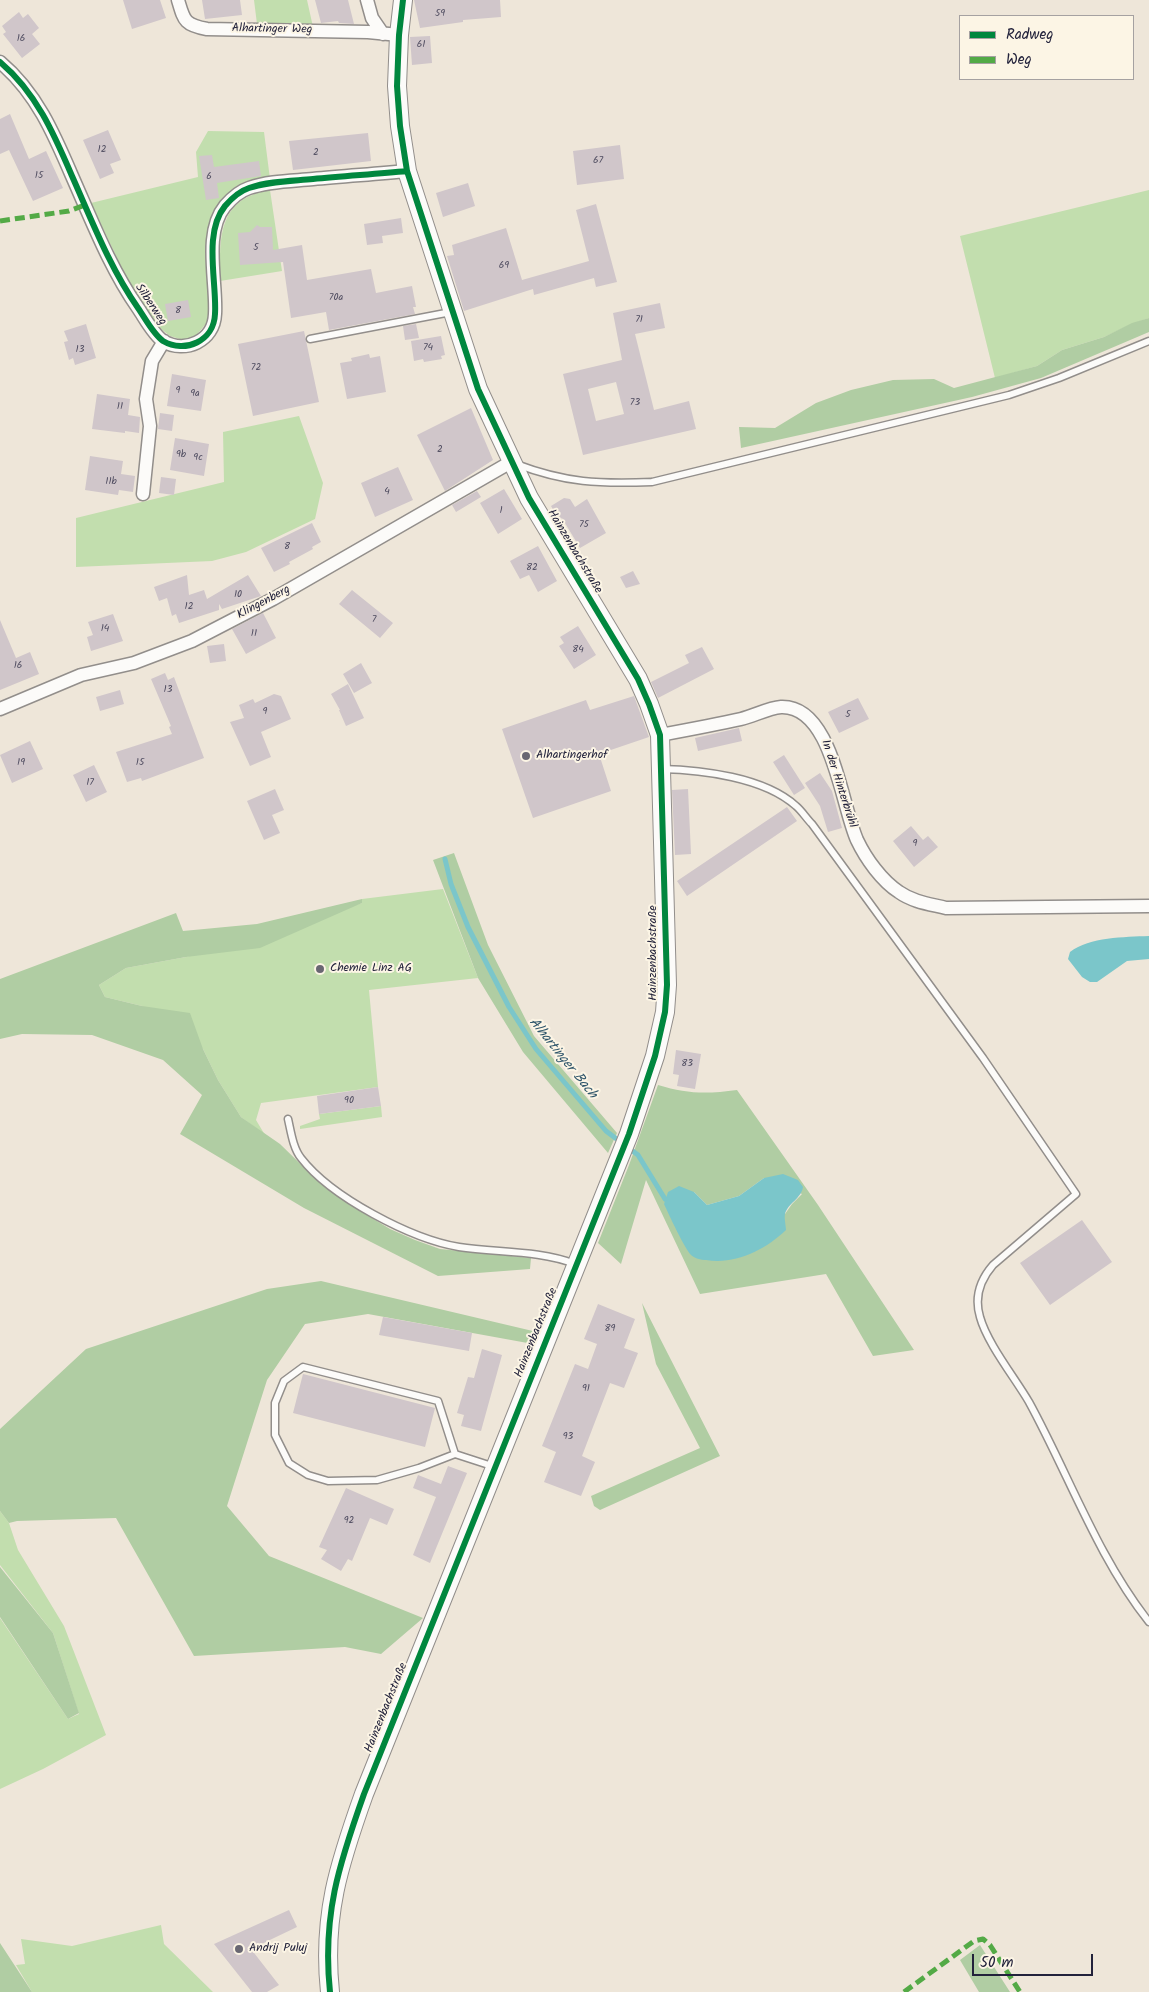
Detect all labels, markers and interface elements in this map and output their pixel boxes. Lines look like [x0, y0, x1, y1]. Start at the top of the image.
house number: 59 [435, 8, 445, 20]
legend [959, 15, 1134, 80]
street label: Alhartinger Weg [232, 22, 312, 38]
text: Radweg [1006, 23, 1053, 47]
house number: 16 [17, 33, 25, 45]
house number: 61 [417, 39, 425, 51]
text: Weg [1006, 48, 1032, 72]
house number: 12 [98, 144, 106, 156]
house number: 2 [313, 147, 319, 159]
house number: 67 [593, 155, 603, 167]
house number: 15 [35, 170, 43, 182]
house number: 6 [206, 171, 212, 183]
house number: 5 [253, 242, 259, 254]
house number: 69 [499, 260, 509, 272]
street label: Silberweg [131, 281, 169, 329]
house number: 70a [329, 292, 343, 304]
house number: 8 [175, 305, 181, 317]
house number: 71 [635, 314, 643, 326]
house number: 74 [423, 342, 433, 354]
house number: 13 [76, 344, 84, 356]
house number: 72 [251, 362, 261, 374]
house number: 9 [176, 385, 180, 397]
house number: 9a [190, 388, 200, 400]
house number: 73 [630, 397, 640, 409]
house number: 11 [117, 401, 123, 413]
house number: 2 [437, 444, 443, 456]
house number: 9b [176, 449, 186, 461]
house number: 9c [193, 452, 203, 464]
house number: 11b [105, 476, 117, 488]
house number: 4 [384, 486, 390, 498]
house number: 1 [499, 505, 503, 517]
street label: Hainzenbachstraße [543, 507, 605, 597]
house number: 75 [579, 519, 589, 531]
house number: 8 [284, 541, 290, 553]
house number: 82 [526, 562, 538, 574]
street label: Klingenberg [235, 583, 293, 623]
house number: 10 [234, 589, 242, 601]
house number: 12 [185, 601, 193, 613]
house number: 7 [372, 614, 376, 626]
house number: 14 [101, 623, 109, 635]
house number: 11 [251, 628, 257, 640]
house number: 84 [572, 644, 584, 656]
house number: 16 [14, 660, 22, 672]
house number: 13 [164, 684, 172, 696]
house number: 9 [263, 706, 267, 718]
house number: 5 [845, 709, 851, 721]
street label: In der Hinterbrühl [817, 738, 859, 830]
place label: Alhartingerhof [536, 749, 608, 763]
marker: Alhartingerhof [520, 750, 532, 762]
house number: 19 [17, 757, 25, 769]
house number: 15 [136, 757, 144, 769]
house number: 17 [86, 777, 94, 789]
house number: 9 [913, 838, 917, 850]
street label: Hainzenbachstraße [647, 905, 661, 1001]
place label: Chemie Linz AG [330, 962, 412, 976]
marker: Chemie Linz AG [314, 963, 326, 975]
water label: Alhartinger Bach [524, 1015, 600, 1103]
house number: 83 [681, 1058, 693, 1070]
house number: 90 [344, 1095, 354, 1107]
street label: Hainzenbachstraße [512, 1286, 562, 1380]
house number: 89 [605, 1323, 615, 1335]
house number: 91 [582, 1383, 590, 1395]
house number: 93 [563, 1431, 573, 1443]
house number: 92 [344, 1515, 354, 1527]
street label: Hainzenbachstraße [362, 1661, 412, 1755]
place label: Andrij Puluj [249, 1942, 307, 1956]
marker: Andrij Puluj [233, 1943, 245, 1955]
scale bar [974, 1944, 1095, 1976]
text: 50 m [980, 1951, 1014, 1975]

